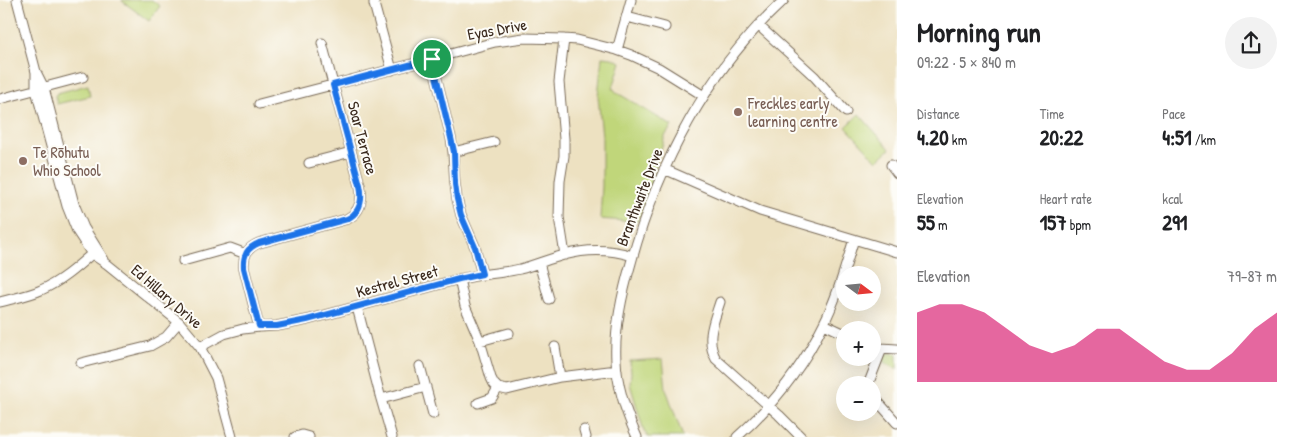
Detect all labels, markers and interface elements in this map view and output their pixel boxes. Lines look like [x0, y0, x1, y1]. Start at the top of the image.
street label: Eyas Drive [466, 13, 529, 45]
text: Morning run [917, 13, 1041, 51]
button: share [1225, 17, 1277, 69]
pin [411, 38, 453, 80]
icon: arrive [418, 45, 446, 73]
text: 09:22 · 5 × 840 m [917, 51, 1016, 73]
place label: Freckles early learning centre [747, 92, 838, 132]
street label: Soar Terrace [343, 99, 383, 178]
text: Distance [917, 104, 960, 123]
text: Time [1040, 104, 1064, 123]
text: Pace [1162, 104, 1186, 123]
marker: Freckles early learning centre [732, 106, 744, 118]
text: 4.20 [917, 123, 949, 152]
text: 20:22 [1040, 123, 1083, 152]
text: 4:51 [1162, 123, 1192, 152]
text: km [949, 130, 967, 149]
text: /km [1192, 130, 1216, 149]
place label: Te Rōhutu Whio School [33, 141, 101, 181]
street label: Branthwaite Drive [610, 144, 668, 249]
marker: Te Rōhutu Whio School [17, 155, 29, 167]
text: Elevation [917, 189, 964, 208]
text: Heart rate [1040, 189, 1092, 208]
text: kcal [1162, 189, 1183, 208]
text: 55 [917, 208, 935, 237]
text: 157 [1040, 208, 1067, 237]
text: 291 [1162, 208, 1188, 237]
text: m [935, 215, 948, 234]
text: bpm [1067, 215, 1091, 234]
street label: Ed Hillary Drive [127, 259, 208, 334]
street label: Kestrel Street [354, 259, 441, 303]
text: Elevation [917, 265, 970, 287]
text: 79–87 m [1227, 265, 1277, 287]
north arrow [836, 266, 881, 311]
map controls [836, 266, 881, 421]
button: + [836, 321, 881, 366]
button: − [836, 376, 881, 421]

